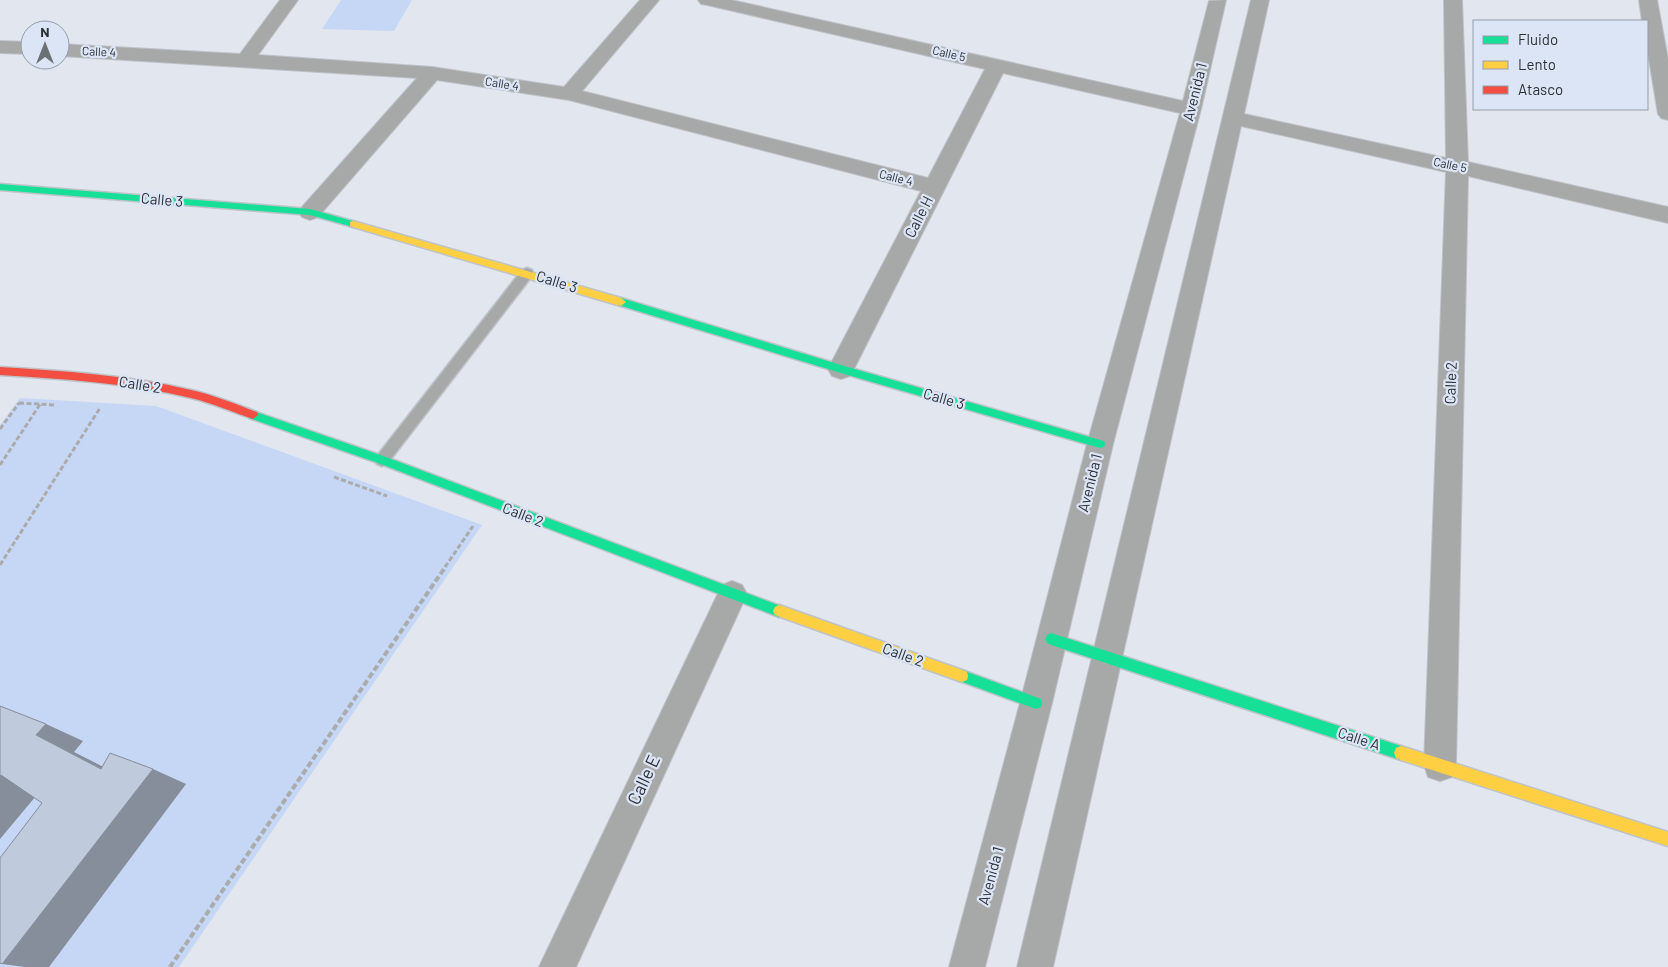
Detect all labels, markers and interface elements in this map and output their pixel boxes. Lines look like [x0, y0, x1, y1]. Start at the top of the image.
north arrow [20, 20, 70, 70]
legend [1473, 20, 1648, 110]
text: N [40, 23, 50, 40]
text: Fluido [1518, 30, 1558, 48]
street label: Calle 5 [931, 42, 967, 64]
street label: Calle 4 [82, 43, 117, 59]
text: Lento [1518, 55, 1556, 73]
street label: Avenida 1 [1178, 61, 1210, 123]
street label: Calle 4 [484, 73, 520, 93]
text: Atasco [1518, 80, 1563, 98]
street label: Calle 5 [1432, 154, 1468, 174]
street label: Calle 4 [878, 166, 915, 188]
street label: Calle 3 [140, 188, 184, 210]
street label: Calle H [900, 193, 936, 240]
street label: Calle 3 [534, 266, 580, 296]
street label: Calle 2 [1440, 361, 1460, 405]
street label: Calle 2 [118, 372, 163, 396]
street label: Calle 3 [921, 384, 967, 413]
street label: Avenida 1 [1073, 452, 1105, 514]
street label: Calle 2 [500, 498, 546, 530]
street label: Calle 2 [880, 638, 926, 670]
street label: Calle A [1336, 723, 1383, 753]
street label: Calle E [622, 751, 664, 808]
street label: Avenida 1 [974, 845, 1006, 907]

